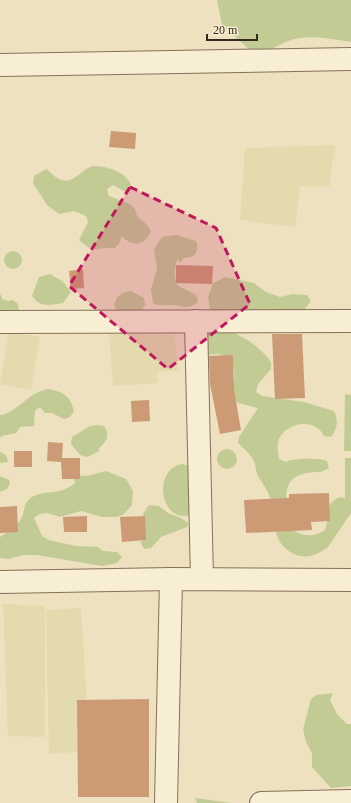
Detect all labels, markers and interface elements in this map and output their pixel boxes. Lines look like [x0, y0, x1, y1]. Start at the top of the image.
scale bar [207, 16, 257, 42]
text: 20 m [213, 23, 238, 37]

